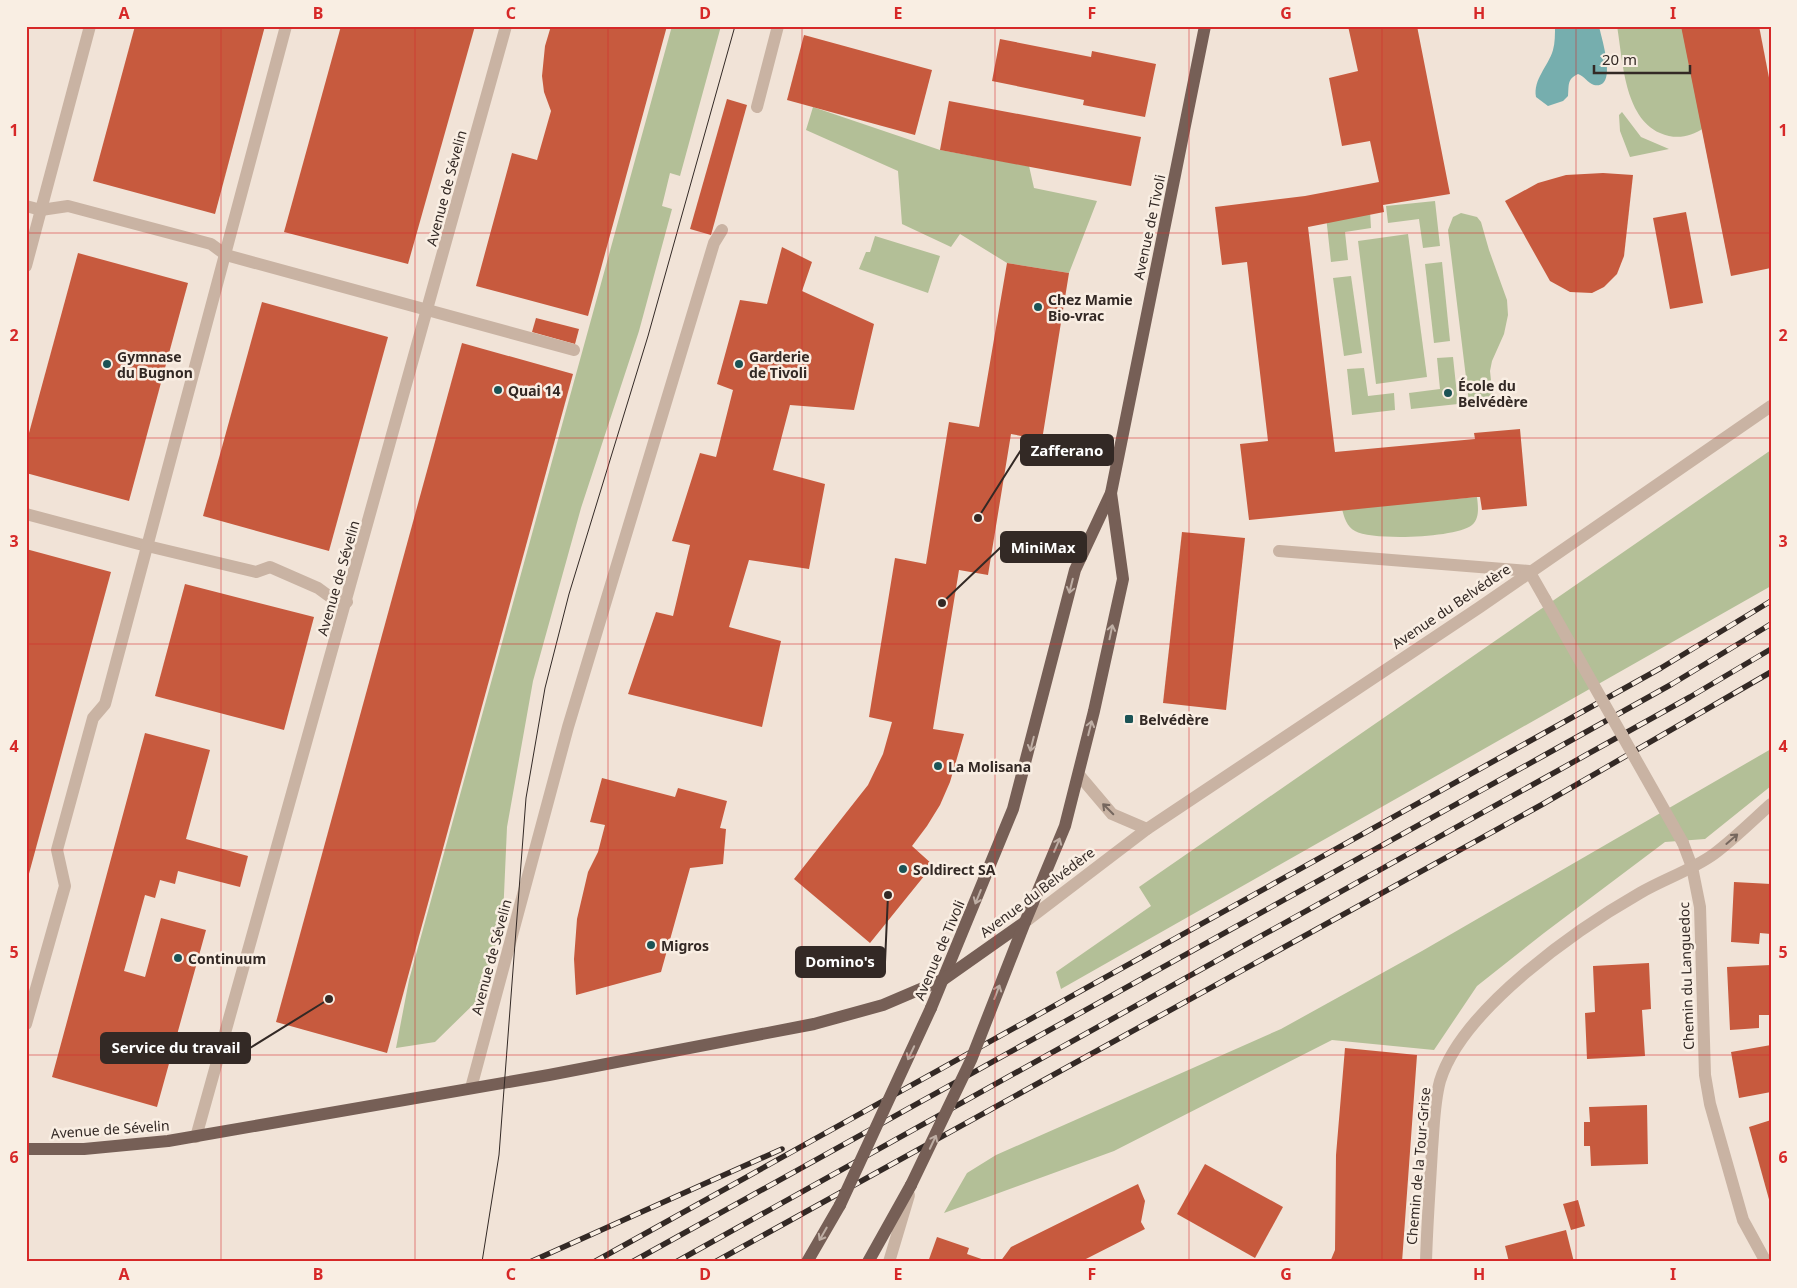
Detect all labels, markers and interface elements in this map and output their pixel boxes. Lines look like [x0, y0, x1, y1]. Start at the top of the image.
text: A [118, 2, 130, 24]
text: B [313, 2, 323, 24]
text: C [506, 2, 516, 24]
text: D [699, 2, 711, 24]
text: E [894, 2, 903, 24]
text: F [1088, 2, 1096, 24]
text: G [1280, 2, 1292, 24]
text: H [1473, 2, 1485, 24]
text: I [1670, 2, 1676, 24]
scale bar [1594, 42, 1691, 74]
text: 20 m [1602, 49, 1637, 69]
text: 1 [9, 119, 19, 141]
text: 1 [1778, 119, 1788, 141]
street label: Avenue de Sévelin [421, 128, 471, 248]
street label: Avenue de Tivoli [1129, 173, 1169, 281]
place label: Chez Mamie Bio-vrac [1048, 290, 1133, 325]
marker: Chez Mamie Bio-vrac [1032, 301, 1044, 313]
text: 2 [9, 324, 19, 346]
text: 2 [1778, 324, 1788, 346]
place label: Gymnase du Bugnon [117, 347, 193, 382]
place label: Garderie de Tivoli [749, 347, 810, 382]
marker: Gymnase du Bugnon [101, 358, 113, 370]
marker: Garderie de Tivoli [733, 358, 745, 370]
place label: École du Belvédère [1458, 376, 1528, 411]
place label: Quai 14 [508, 381, 560, 400]
marker: Quai 14 [492, 384, 504, 396]
marker: École du Belvédère [1442, 387, 1454, 399]
callout: Zafferano [1021, 435, 1113, 465]
text: Zafferano [1031, 440, 1103, 460]
street label: Avenue de Sévelin [312, 518, 364, 638]
text: 3 [9, 530, 19, 552]
text: 3 [1778, 530, 1788, 552]
callout: MiniMax [1001, 532, 1086, 562]
text: MiniMax [1011, 537, 1076, 557]
street label: Avenue du Belvédère [1388, 559, 1514, 653]
one-way arrow [1066, 578, 1075, 594]
one-way arrow [1107, 624, 1117, 640]
place label: Belvédère [1139, 710, 1209, 729]
marker: Belvédère [1123, 713, 1135, 725]
one-way arrow [1086, 720, 1095, 736]
text: 4 [9, 735, 19, 757]
one-way arrow [1026, 735, 1036, 751]
text: 4 [1778, 735, 1788, 757]
place label: La Molisana [948, 757, 1031, 776]
marker: La Molisana [932, 760, 944, 772]
one-way arrow [1102, 802, 1114, 815]
one-way arrow [1725, 833, 1738, 844]
one-way arrow [1053, 837, 1062, 852]
street label: Avenue du Belvédère [976, 842, 1098, 941]
place label: Soldirect SA [913, 860, 996, 879]
marker: Soldirect SA [897, 863, 909, 875]
one-way arrow [972, 889, 981, 904]
street label: Avenue de Sévelin [466, 897, 516, 1017]
street label: Avenue de Tivoli [909, 897, 969, 1003]
street label: Chemin du Languedoc [1674, 901, 1698, 1050]
place label: Migros [661, 936, 709, 955]
marker: Migros [645, 939, 657, 951]
text: 5 [9, 941, 19, 963]
text: 5 [1778, 941, 1788, 963]
callout: Domino's [796, 947, 885, 977]
place label: Continuum [188, 949, 266, 968]
text: Domino's [805, 951, 875, 971]
marker: Continuum [172, 952, 184, 964]
one-way arrow [994, 985, 1003, 1000]
callout: Service du travail [101, 1033, 250, 1063]
text: Service du travail [111, 1037, 241, 1057]
one-way arrow [905, 1045, 915, 1060]
street label: Chemin de la Tour-Grise [1402, 1086, 1434, 1246]
street label: Avenue de Sévelin [50, 1115, 170, 1143]
one-way arrow [928, 1134, 938, 1149]
text: 6 [9, 1146, 19, 1168]
text: 6 [1778, 1146, 1788, 1168]
one-way arrow [818, 1226, 828, 1240]
text: A [118, 1263, 130, 1285]
text: B [313, 1263, 323, 1285]
text: C [506, 1263, 516, 1285]
text: D [699, 1263, 711, 1285]
text: E [894, 1263, 903, 1285]
text: F [1088, 1263, 1096, 1285]
text: G [1280, 1263, 1292, 1285]
text: H [1473, 1263, 1485, 1285]
text: I [1670, 1263, 1676, 1285]

